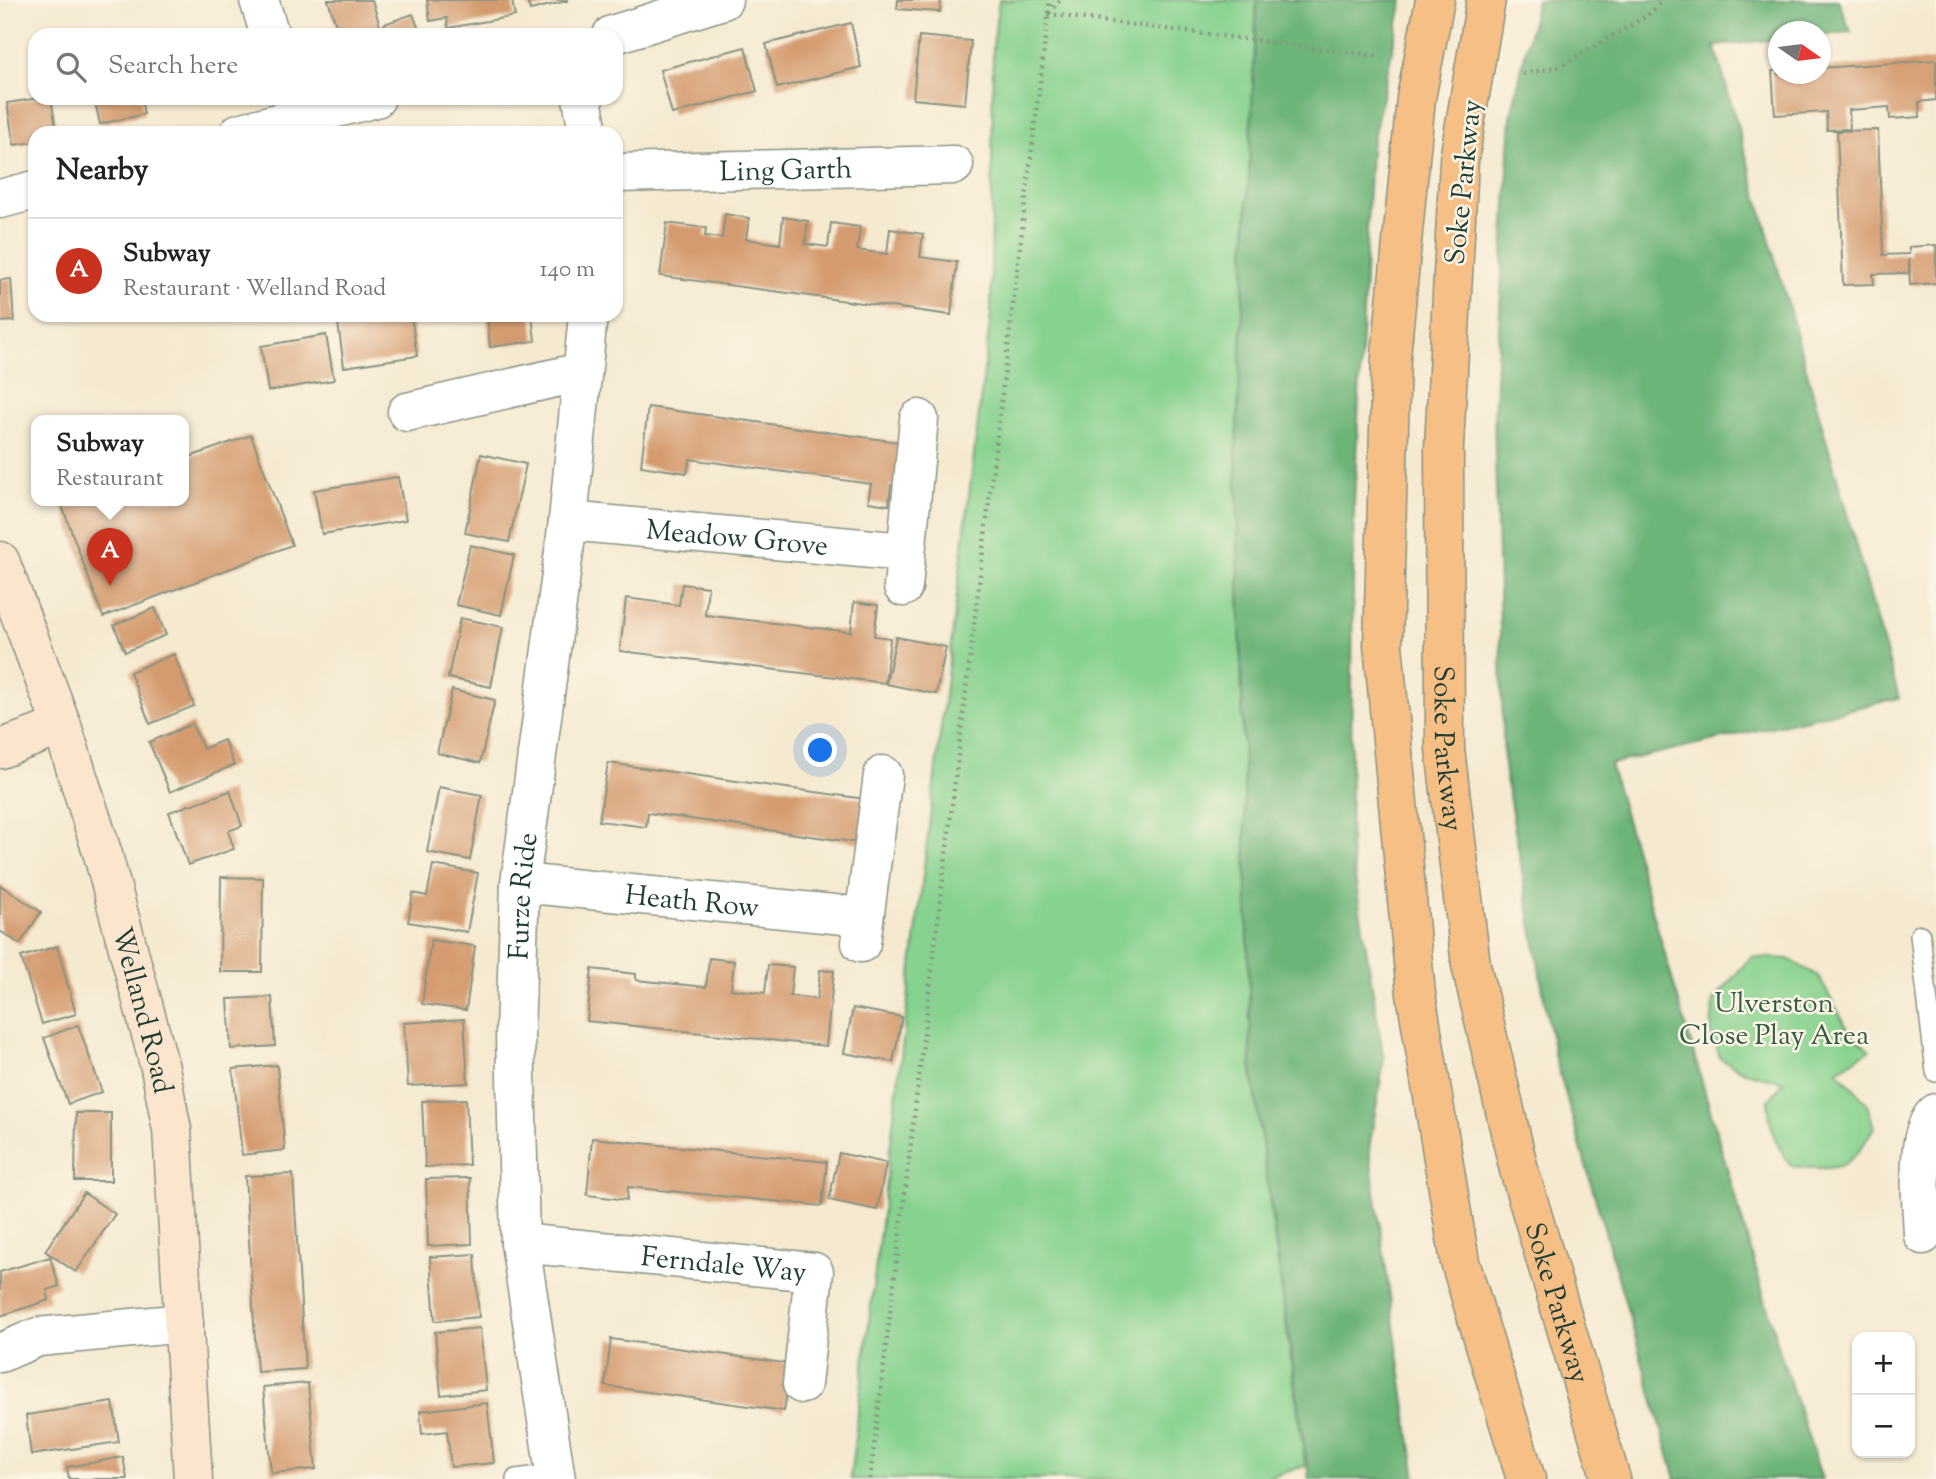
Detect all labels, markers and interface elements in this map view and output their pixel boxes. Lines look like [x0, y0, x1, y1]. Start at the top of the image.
north arrow [1768, 21, 1831, 84]
search box [28, 28, 623, 105]
icon: search [52, 48, 90, 86]
text: Search here [108, 48, 238, 85]
street label: Soke Parkway [1436, 98, 1494, 267]
text: Nearby [56, 150, 148, 193]
street label: Ling Garth [719, 150, 853, 194]
text: Subway [123, 236, 211, 273]
text: A [70, 254, 88, 287]
text: 140 m [540, 254, 595, 287]
text: Restaurant · Welland Road [123, 273, 386, 306]
popup [31, 415, 189, 506]
text: Subway [56, 426, 144, 463]
text: Restaurant [56, 463, 164, 496]
street label: Meadow Grove [644, 511, 830, 568]
pin: A [87, 528, 133, 586]
street label: Soke Parkway [1422, 665, 1472, 834]
your location [803, 733, 837, 767]
street label: Furze Ride [500, 830, 550, 961]
street label: Heath Row [623, 876, 761, 930]
street label: Welland Road [100, 923, 182, 1097]
park label: Ulverston Close Play Area [1679, 985, 1869, 1057]
street label: Soke Parkway [1513, 1218, 1598, 1389]
street label: Ferndale Way [639, 1238, 808, 1294]
map controls [1852, 1332, 1915, 1458]
button: + [1852, 1332, 1915, 1395]
button: − [1852, 1395, 1915, 1458]

